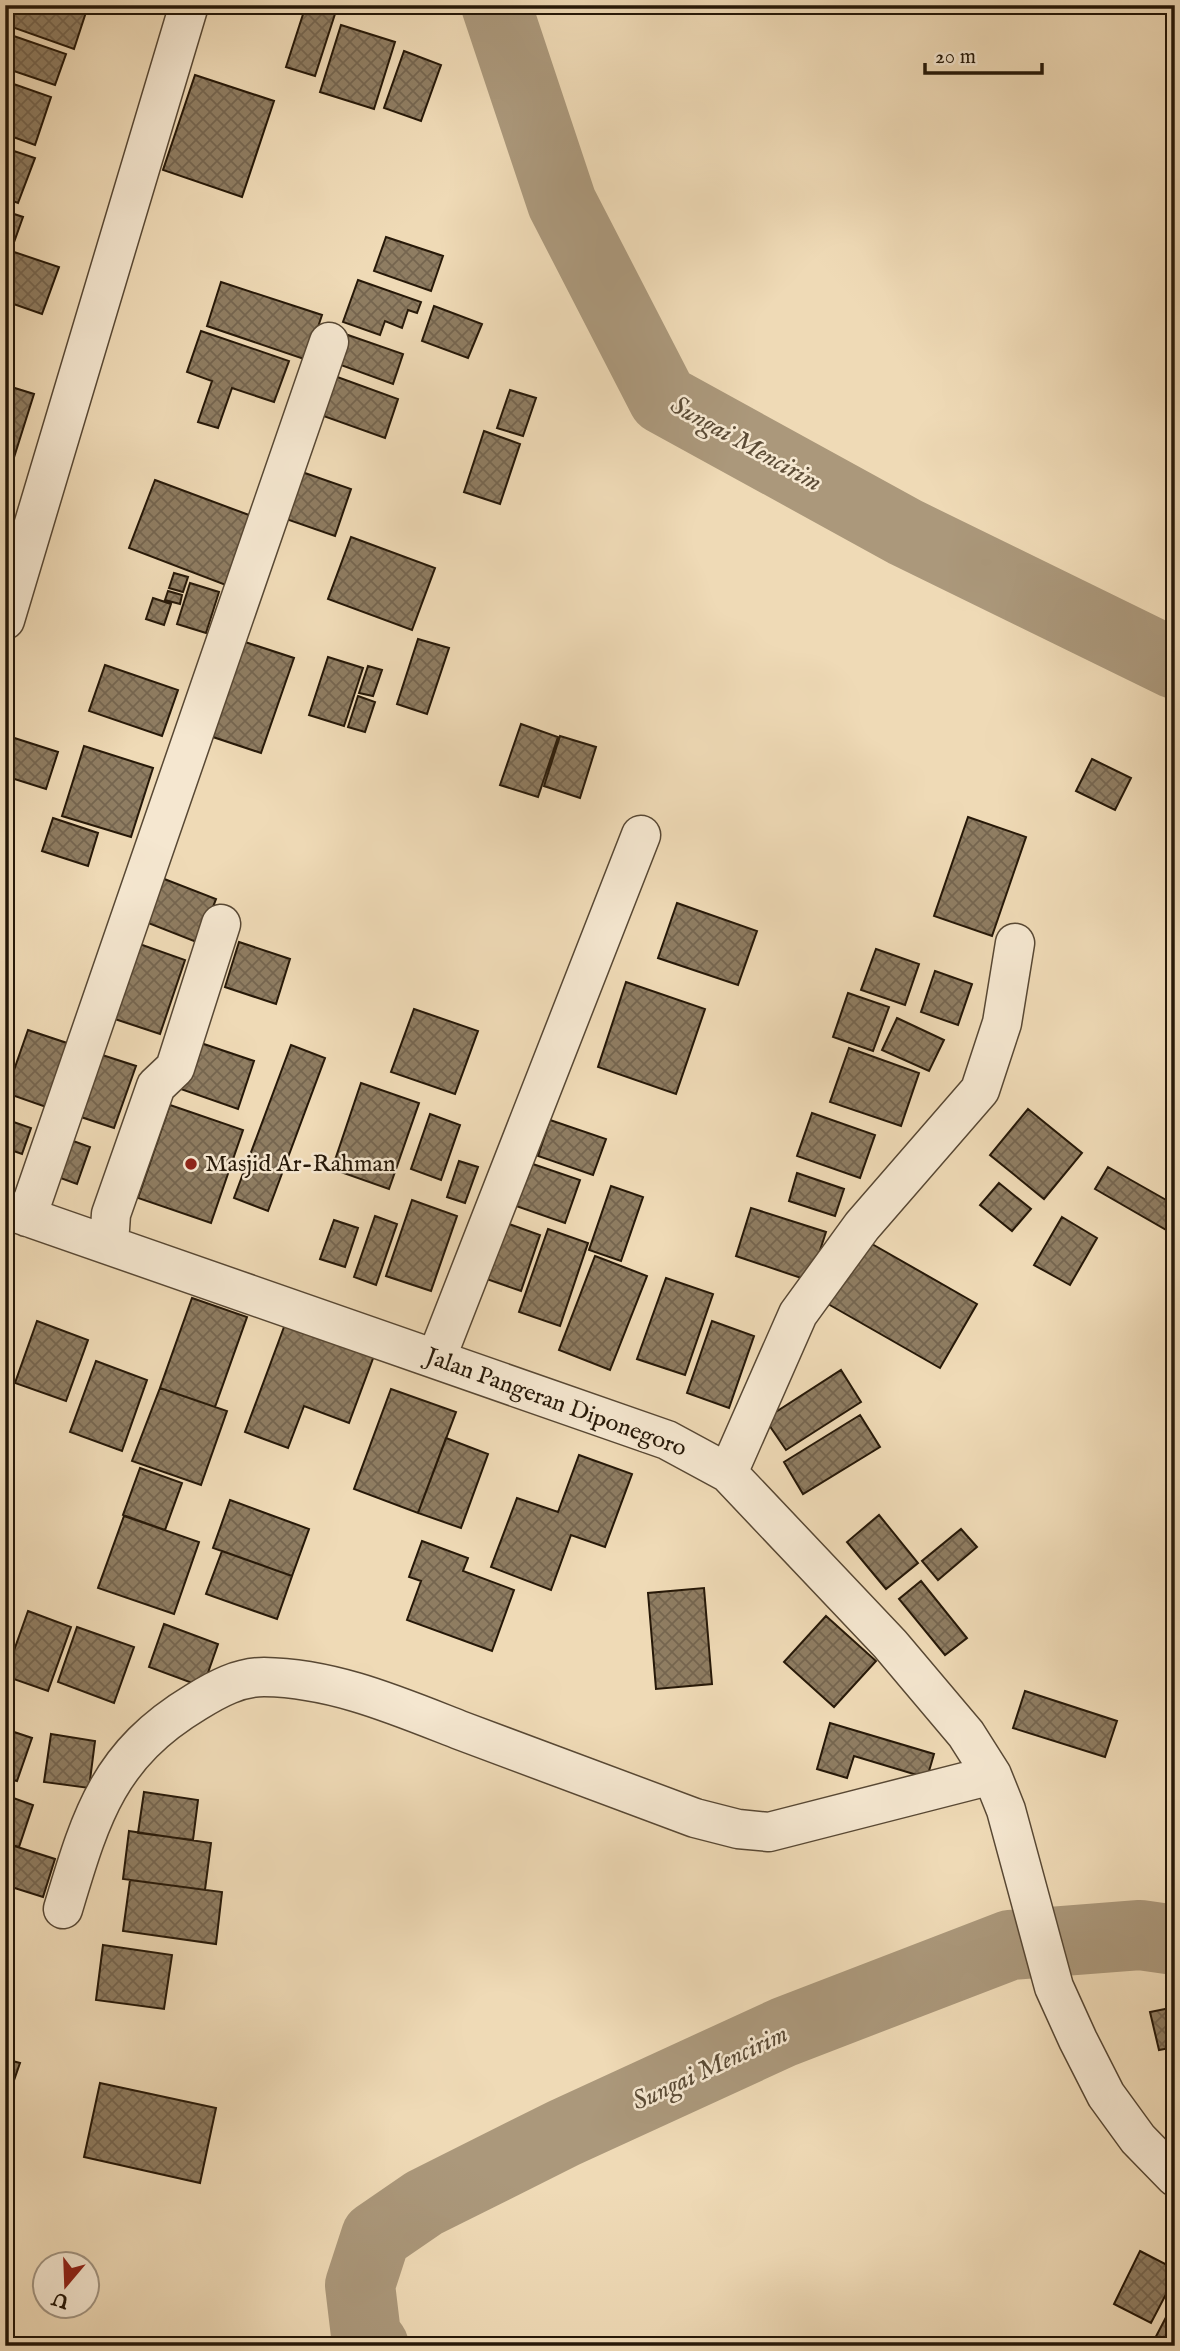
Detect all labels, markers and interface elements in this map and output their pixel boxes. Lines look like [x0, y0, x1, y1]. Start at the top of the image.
scale bar [925, 32, 1042, 76]
text: 20 m [935, 44, 976, 71]
water label: Sungai Mencirim [664, 389, 828, 500]
place label: Masjid Ar-Rahman [205, 1149, 396, 1180]
marker: Masjid Ar-Rahman [183, 1156, 199, 1172]
street label: Jalan Pangeran Diponegoro [418, 1340, 691, 1465]
water label: Sungai Mencirim [627, 2017, 794, 2119]
north arrow [32, 2250, 102, 2320]
text: U [49, 2285, 74, 2313]

